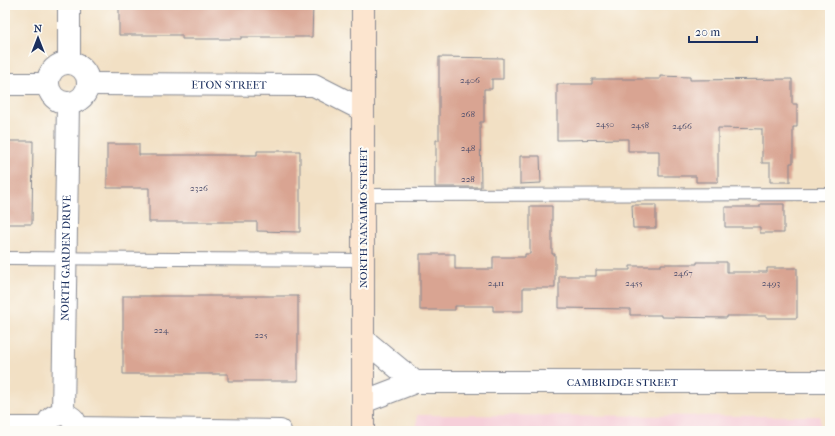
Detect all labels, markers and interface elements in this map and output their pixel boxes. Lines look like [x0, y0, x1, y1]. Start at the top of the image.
north arrow [18, 18, 58, 58]
scale bar [689, 18, 757, 44]
text: N [34, 22, 43, 35]
text: 20 m [695, 25, 720, 39]
house number: 2406 [460, 75, 480, 85]
street label: ETON STREET [191, 78, 267, 91]
house number: 268 [461, 109, 475, 119]
house number: 2450 [596, 119, 614, 129]
house number: 2458 [631, 120, 650, 130]
house number: 2466 [672, 121, 692, 131]
house number: 248 [461, 143, 476, 153]
street label: NORTH NANAIMO STREET [357, 147, 370, 288]
house number: 228 [461, 174, 475, 184]
house number: 2326 [190, 183, 208, 193]
street label: NORTH GARDEN DRIVE [58, 195, 73, 321]
house number: 2467 [673, 268, 693, 278]
house number: 2411 [488, 278, 504, 288]
house number: 2455 [625, 278, 643, 288]
house number: 2493 [762, 278, 780, 288]
house number: 224 [154, 325, 169, 335]
house number: 225 [254, 330, 268, 340]
street label: CAMBRIDGE STREET [567, 376, 678, 389]

